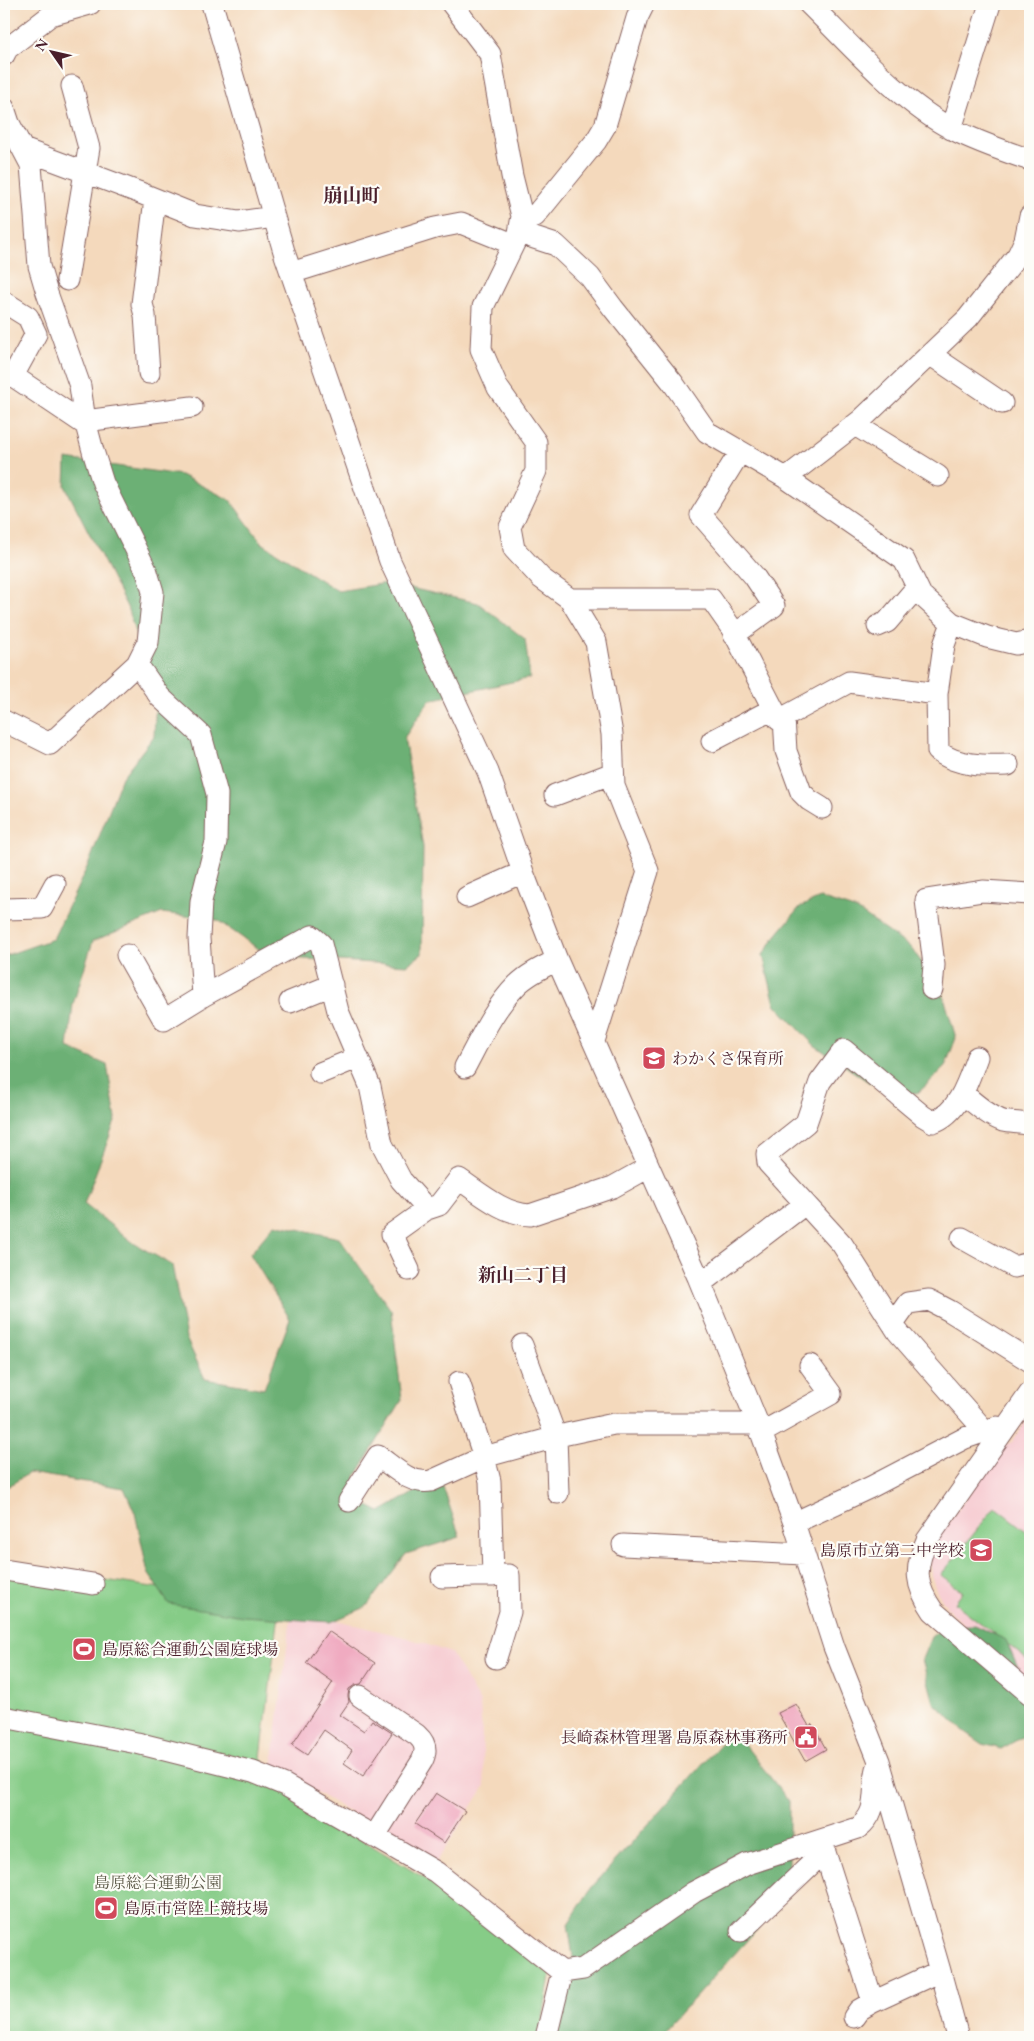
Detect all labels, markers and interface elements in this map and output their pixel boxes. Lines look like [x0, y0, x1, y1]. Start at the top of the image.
north arrow [28, 28, 78, 78]
text: N [31, 34, 52, 54]
district label: 崩山町 [323, 183, 381, 208]
school or university icon: わかくさ保育所 [641, 1045, 667, 1071]
place label: わかくさ保育所 [672, 1048, 784, 1069]
district label: 新山二丁目 [478, 1263, 568, 1286]
school or university icon: 島原市立第二中学校 [968, 1537, 994, 1563]
place label: 島原市立第二中学校 [820, 1540, 964, 1561]
sports icon: 島原総合運動公園庭球場 [71, 1636, 97, 1662]
place label: 島原総合運動公園庭球場 [102, 1639, 278, 1660]
public building icon: 長崎森林管理署 島原森林事務所 [793, 1724, 819, 1750]
place label: 長崎森林管理署 島原森林事務所 [561, 1727, 788, 1748]
park label: 島原総合運動公園 [94, 1872, 222, 1893]
sports icon: 島原市営陸上競技場 [93, 1895, 119, 1921]
place label: 島原市営陸上競技場 [124, 1898, 268, 1919]

